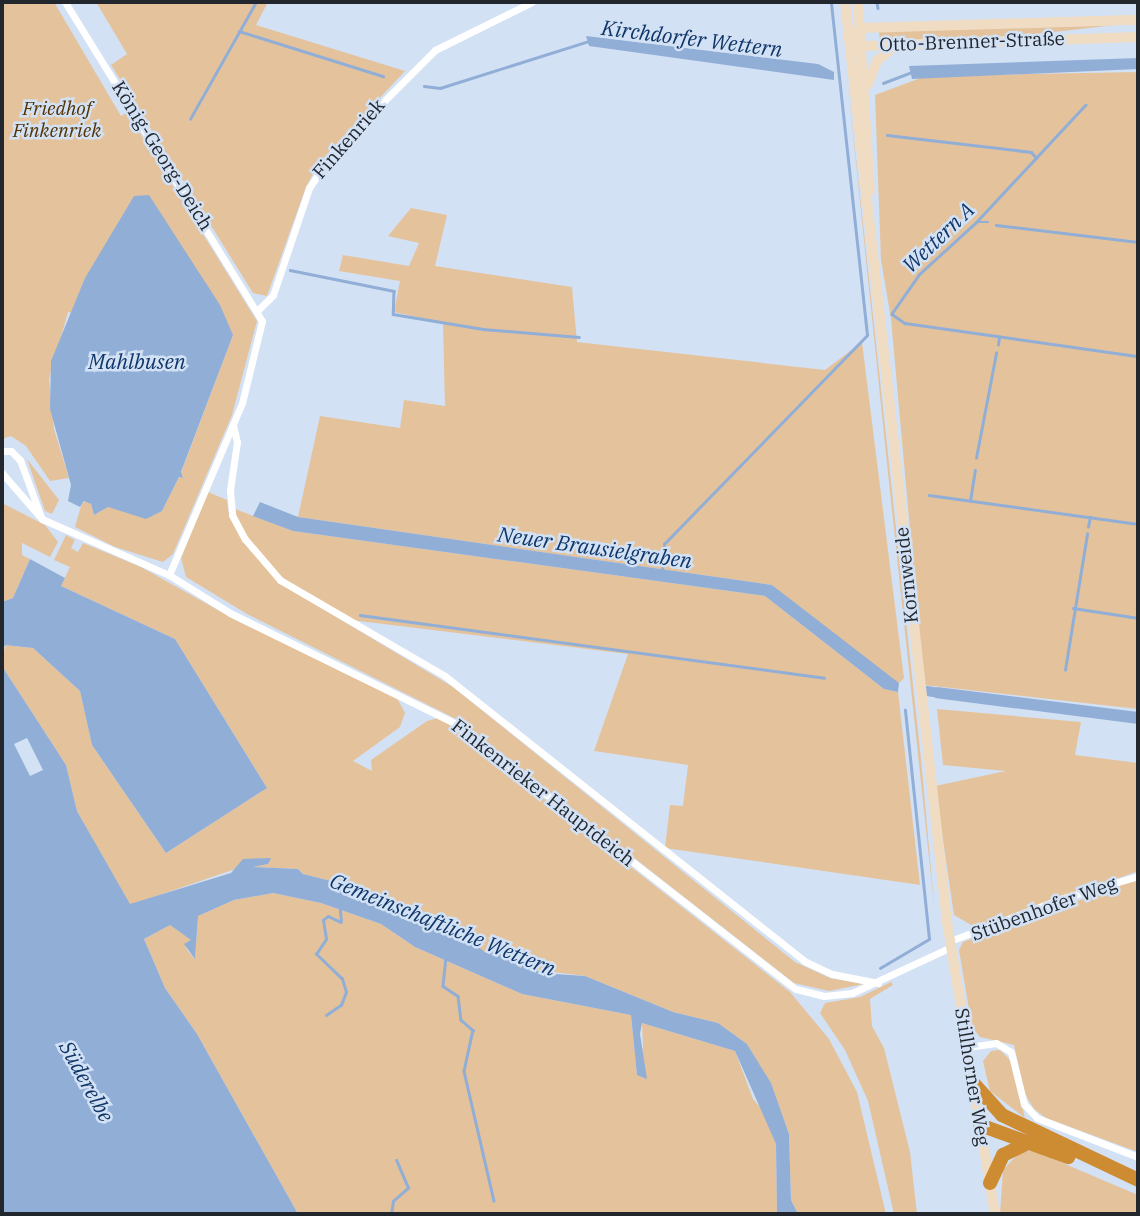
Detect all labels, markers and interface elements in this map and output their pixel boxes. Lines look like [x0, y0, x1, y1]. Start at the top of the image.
water label: Kirchdorfer Wettern [600, 14, 784, 62]
street label: Otto-Brenner-Straße [879, 27, 1065, 57]
street label: König-Georg-Deich [107, 77, 217, 235]
street label: Finkenriek [308, 94, 390, 184]
park label: Friedhof Finkenriek [13, 98, 101, 142]
water label: Wettern A [897, 197, 979, 277]
water label: Mahlbusen [88, 348, 186, 374]
water label: Neuer Brausielgraben [496, 521, 694, 573]
street label: Kornweide [891, 526, 923, 624]
street label: Finkenrieker Hauptdeich [447, 715, 639, 871]
water label: Gemeinschaftliche Wettern [326, 867, 560, 981]
street label: Stübenhofer Weg [968, 872, 1120, 946]
street label: Stillhorner Weg [950, 1006, 994, 1148]
water label: Süderelbe [55, 1036, 119, 1126]

